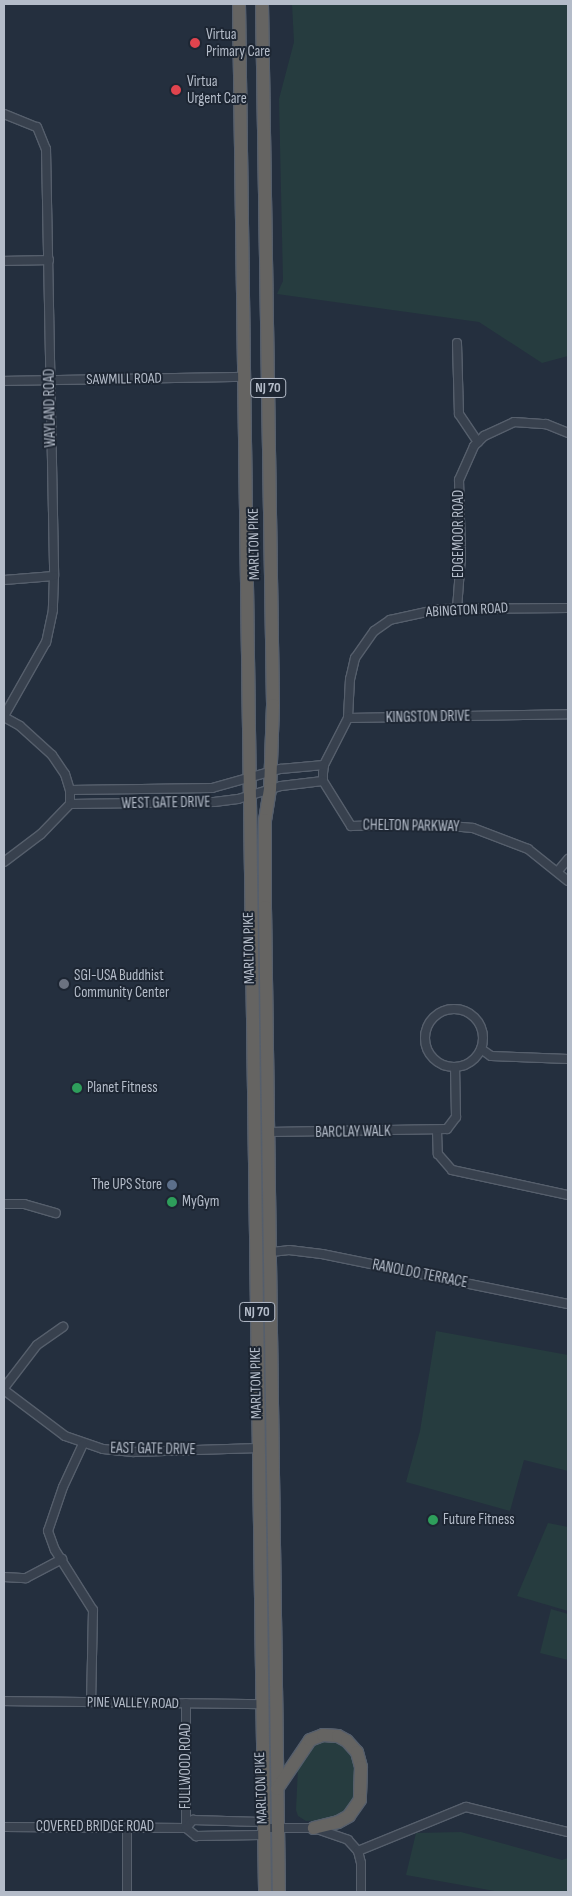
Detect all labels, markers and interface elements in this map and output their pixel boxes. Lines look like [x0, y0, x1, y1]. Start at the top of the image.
place label: Virtua Primary Care [206, 25, 270, 60]
marker: Virtua Primary Care [188, 36, 202, 50]
place label: Virtua Urgent Care [187, 72, 247, 107]
marker: Virtua Urgent Care [169, 83, 183, 97]
street label: WAYLAND ROAD [40, 368, 60, 448]
street label: SAWMILL ROAD [86, 369, 162, 389]
road number: NJ 70 [249, 376, 287, 399]
street label: EDGEMOOR ROAD [450, 490, 468, 578]
street label: MARLTON PIKE [244, 508, 264, 580]
street label: ABINGTON ROAD [425, 599, 509, 621]
street label: KINGSTON DRIVE [385, 707, 471, 727]
street label: WEST GATE DRIVE [121, 793, 211, 813]
street label: CHELTON PARKWAY [362, 816, 460, 836]
street label: MARLTON PIKE [239, 912, 259, 984]
place label: SGI-USA Buddhist Community Center [74, 966, 169, 1001]
marker: SGI-USA Buddhist Community Center [58, 978, 70, 990]
place label: Planet Fitness [87, 1079, 158, 1097]
marker: Planet Fitness [71, 1082, 83, 1094]
street label: BARCLAY WALK [315, 1122, 391, 1142]
place label: The UPS Store [91, 1176, 162, 1194]
marker: The UPS Store [166, 1179, 178, 1191]
place label: MyGym [182, 1193, 219, 1211]
marker: MyGym [166, 1196, 178, 1208]
street label: RANOLDO TERRACE [371, 1256, 469, 1292]
road number: NJ 70 [238, 1300, 276, 1324]
street label: MARLTON PIKE [246, 1347, 266, 1419]
street label: EAST GATE DRIVE [110, 1439, 196, 1459]
place label: Future Fitness [443, 1511, 515, 1529]
marker: Future Fitness [427, 1514, 439, 1526]
street label: PINE VALLEY ROAD [87, 1693, 179, 1713]
street label: FULLWOOD ROAD [177, 1723, 195, 1809]
street label: MARLTON PIKE [251, 1752, 271, 1824]
street label: COVERED BRIDGE ROAD [36, 1818, 154, 1836]

